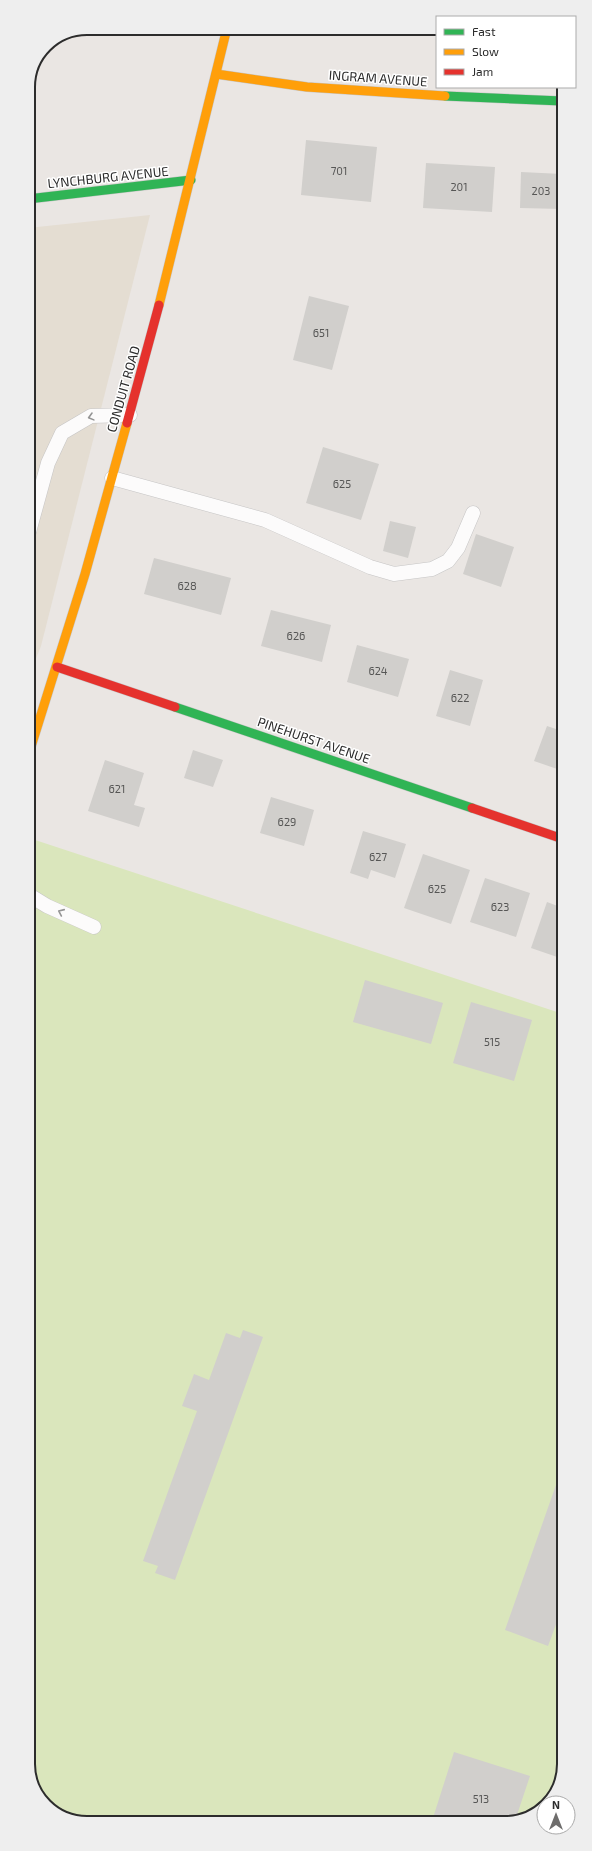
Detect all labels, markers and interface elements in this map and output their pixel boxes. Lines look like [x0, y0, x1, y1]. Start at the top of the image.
legend [436, 16, 576, 88]
text: Fast [472, 24, 496, 38]
text: Slow [472, 44, 499, 58]
text: Jam [472, 64, 493, 78]
street label: INGRAM AVENUE [328, 67, 428, 89]
street label: LYNCHBURG AVENUE [47, 163, 169, 191]
house number: 701 [331, 164, 347, 177]
house number: 201 [450, 180, 468, 193]
house number: 203 [532, 184, 550, 197]
house number: 651 [313, 326, 329, 339]
street label: CONDUIT ROAD [103, 344, 143, 434]
one-way arrow [88, 412, 95, 421]
house number: 625 [333, 477, 351, 490]
house number: 628 [177, 579, 197, 592]
house number: 626 [287, 629, 305, 642]
house number: 624 [368, 664, 388, 677]
house number: 622 [451, 691, 469, 704]
street label: PINEHURST AVENUE [256, 713, 372, 767]
house number: 621 [109, 782, 125, 795]
house number: 629 [278, 815, 296, 828]
house number: 627 [369, 850, 387, 863]
house number: 625 [428, 882, 446, 895]
house number: 623 [491, 900, 509, 913]
one-way arrow [57, 909, 65, 917]
house number: 515 [484, 1035, 500, 1048]
house number: 513 [473, 1792, 489, 1805]
north arrow [536, 1795, 576, 1835]
text: N [552, 1798, 560, 1811]

